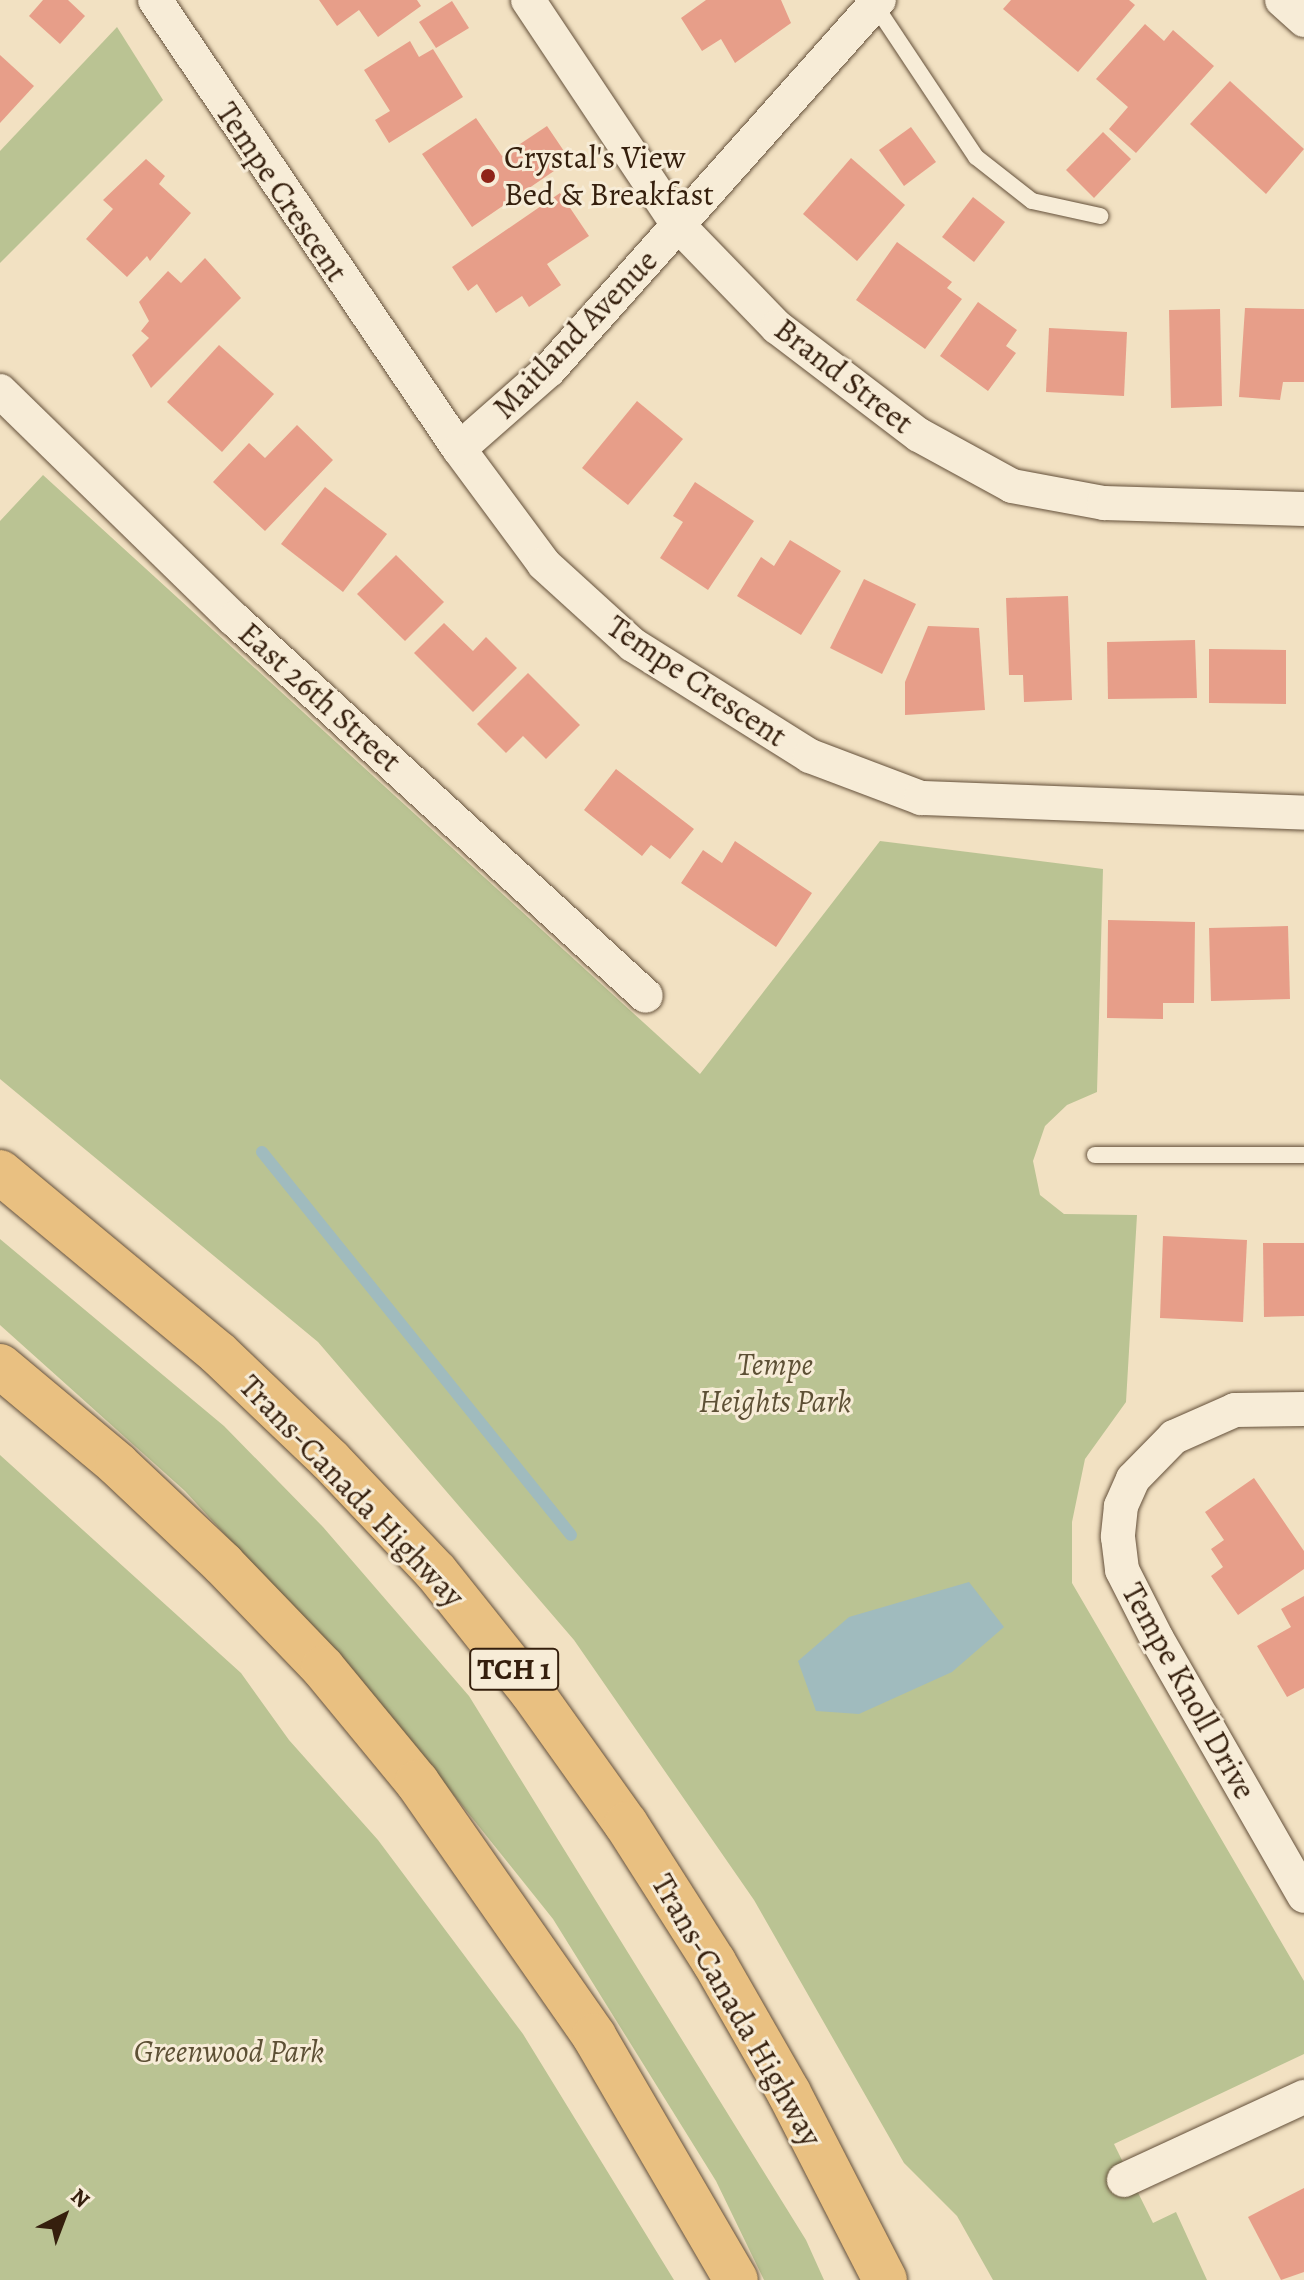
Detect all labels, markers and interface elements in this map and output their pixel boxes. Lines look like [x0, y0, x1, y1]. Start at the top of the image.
street label: Tempe Crescent [208, 95, 356, 289]
place label: Crystal's View Bed & Breakfast [504, 139, 714, 214]
marker: Crystal's View Bed & Breakfast [479, 167, 497, 185]
street label: Maitland Avenue [485, 241, 665, 427]
street label: Brand Street [767, 310, 921, 442]
street label: Tempe Crescent [600, 607, 794, 755]
street label: East 26th Street [231, 614, 409, 780]
park label: Tempe Heights Park [698, 1346, 852, 1421]
street label: Trans-Canada Highway [231, 1367, 473, 1615]
street label: Tempe Knoll Drive [1114, 1576, 1264, 1806]
road number: TCH 1 [468, 1643, 560, 1695]
street label: Trans-Canada Highway [643, 1867, 831, 2153]
park label: Greenwood Park [134, 2032, 324, 2070]
north arrow [24, 2176, 104, 2256]
text: N [64, 2182, 96, 2215]

